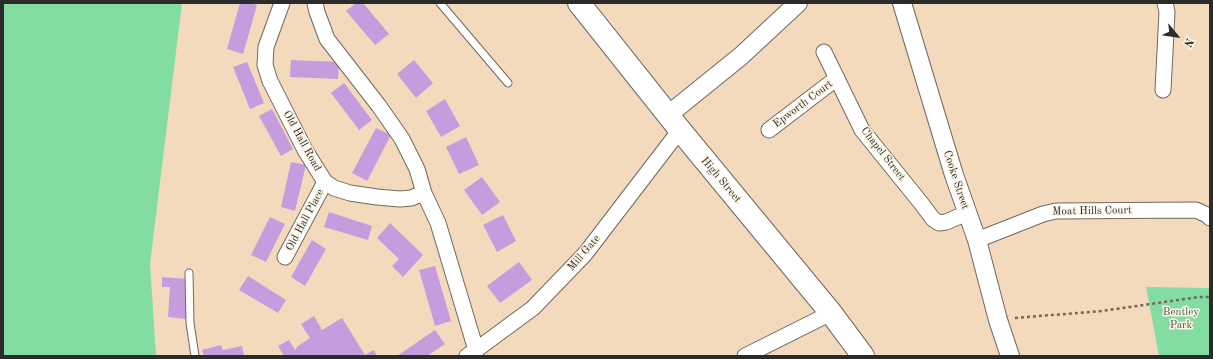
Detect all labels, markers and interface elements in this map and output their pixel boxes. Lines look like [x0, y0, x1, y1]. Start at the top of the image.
north arrow [1157, 16, 1197, 56]
text: N [1181, 36, 1195, 48]
street label: Epworth Court [771, 77, 835, 131]
street label: Old Hall Road [280, 108, 324, 174]
street label: Chapel Street [858, 124, 908, 184]
street label: Cooke Street [940, 149, 972, 211]
street label: High Street [698, 154, 744, 206]
street label: Old Hall Place [283, 187, 327, 253]
street label: Moat Hills Court [1052, 204, 1132, 218]
street label: Mill Gate [565, 232, 603, 274]
park label: Bentley Park [1163, 305, 1199, 331]

